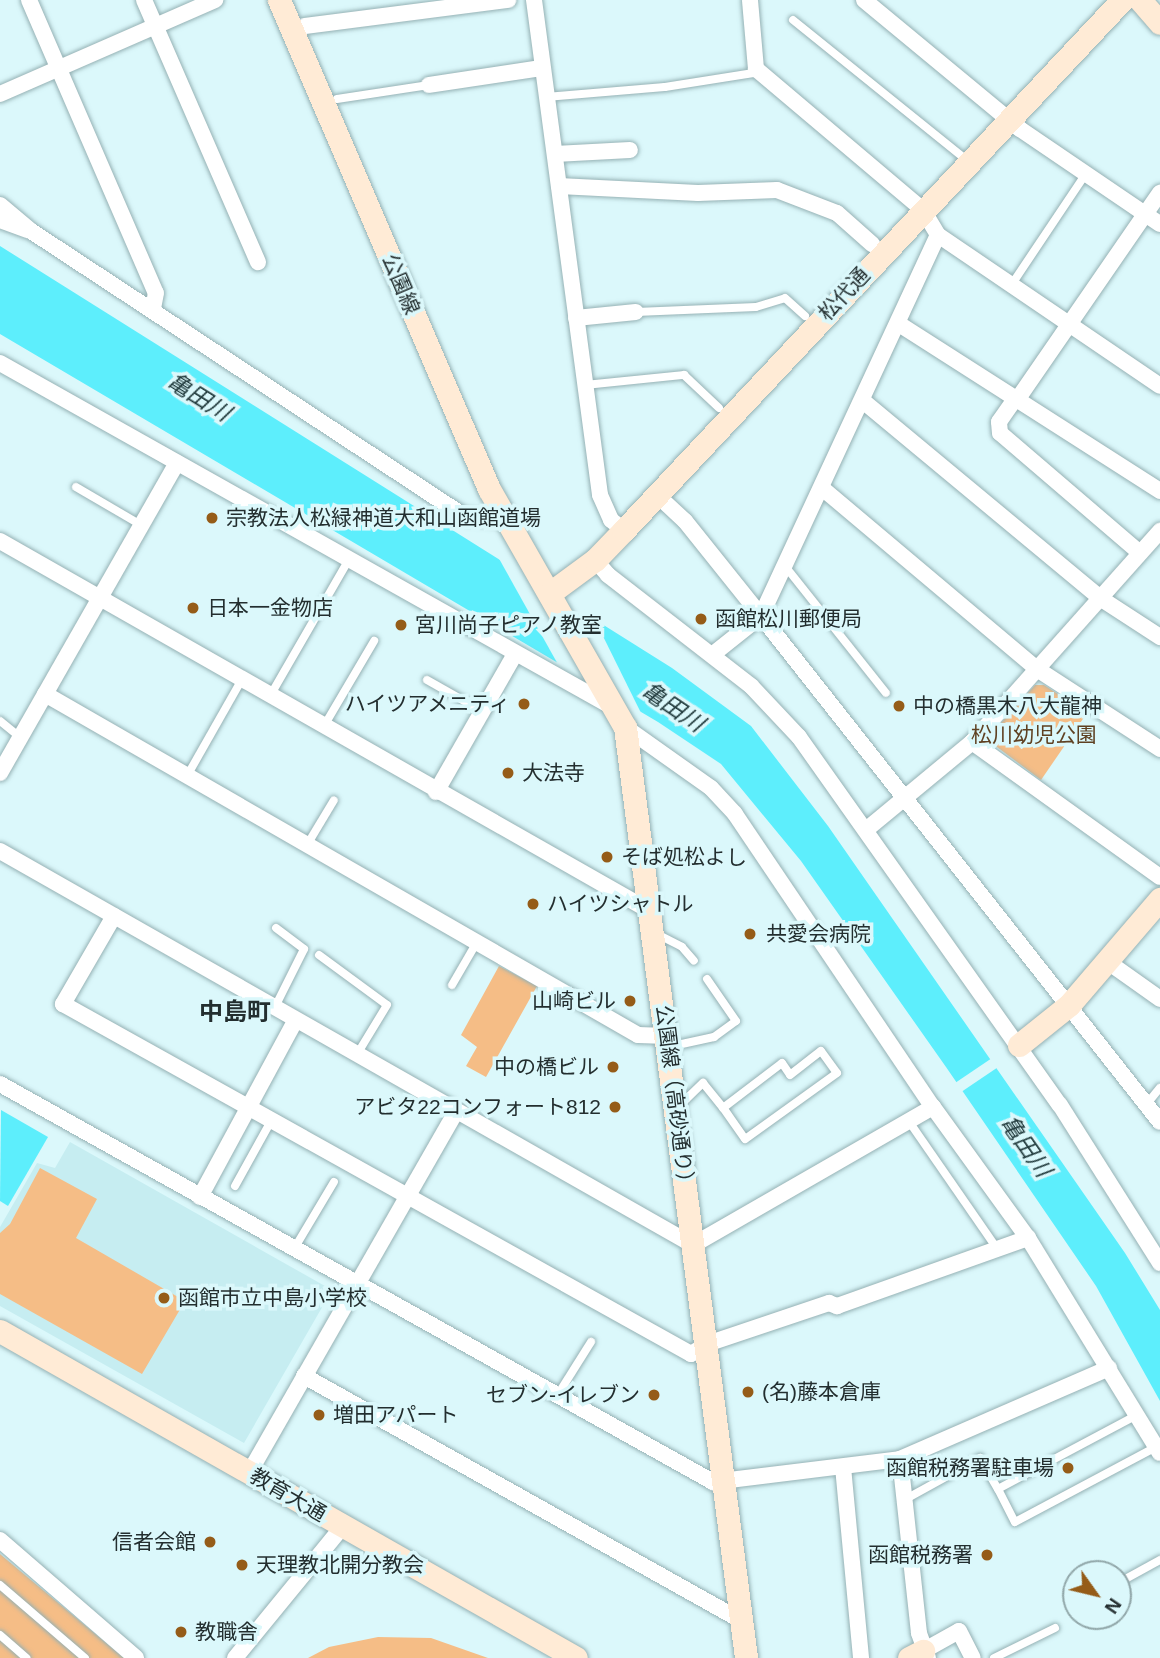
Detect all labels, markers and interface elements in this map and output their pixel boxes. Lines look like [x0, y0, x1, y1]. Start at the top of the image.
street label: 公園線 [377, 250, 425, 318]
street label: 松代通 [813, 262, 875, 326]
water label: 亀田川 [162, 367, 236, 427]
place label: 宗教法人松緑神道大和山函館道場 [226, 505, 541, 531]
marker: 宗教法人松緑神道大和山函館道場 [204, 510, 220, 526]
place label: 日本一金物店 [207, 595, 333, 621]
marker: 日本一金物店 [185, 600, 201, 616]
place label: 函館松川郵便局 [715, 606, 862, 632]
marker: 函館松川郵便局 [693, 611, 709, 627]
place label: 宮川尚子ピアノ教室 [415, 612, 604, 638]
marker: 宮川尚子ピアノ教室 [393, 617, 409, 633]
water label: 亀田川 [637, 676, 709, 738]
place label: ハイツアメニティ [342, 691, 510, 717]
place label: 中の橋黒木八大龍神 [913, 693, 1102, 719]
marker: ハイツアメニティ [516, 696, 532, 712]
marker: 中の橋黒木八大龍神 [891, 698, 907, 714]
park label: 松川幼児公園 [971, 722, 1097, 748]
place label: 大法寺 [522, 760, 585, 786]
marker: 大法寺 [500, 765, 516, 781]
place label: そば処松よし [621, 844, 747, 870]
marker: そば処松よし [599, 849, 615, 865]
place label: ハイツシャトル [547, 891, 694, 917]
marker: ハイツシャトル [525, 896, 541, 912]
place label: 共愛会病院 [766, 921, 871, 947]
marker: 共愛会病院 [740, 924, 760, 944]
place label: 山崎ビル [532, 988, 616, 1014]
marker: 山崎ビル [622, 993, 638, 1009]
district label: 中島町 [199, 998, 271, 1026]
street label: 公園線（高砂通り） [651, 1004, 699, 1194]
place label: 中の橋ビル [494, 1054, 599, 1080]
marker: 中の橋ビル [605, 1059, 621, 1075]
place label: アビタ22コンフォート812 [354, 1094, 601, 1120]
marker: アビタ22コンフォート812 [607, 1099, 623, 1115]
water label: 亀田川 [995, 1110, 1057, 1182]
place label: 函館市立中島小学校 [178, 1285, 367, 1311]
marker: 函館市立中島小学校 [156, 1290, 172, 1306]
place label: (名)藤本倉庫 [762, 1379, 881, 1405]
place label: セブン-イレブン [486, 1382, 640, 1408]
marker: (名)藤本倉庫 [740, 1384, 756, 1400]
marker: セブン-イレブン [646, 1387, 662, 1403]
place label: 増田アパート [333, 1402, 459, 1428]
marker: 増田アパート [311, 1407, 327, 1423]
place label: 函館税務署駐車場 [886, 1455, 1054, 1481]
marker: 函館税務署駐車場 [1060, 1460, 1076, 1476]
street label: 教育大通 [245, 1463, 331, 1527]
place label: 信者会館 [112, 1529, 196, 1555]
marker: 信者会館 [202, 1534, 218, 1550]
place label: 函館税務署 [868, 1542, 973, 1568]
marker: 函館税務署 [979, 1547, 995, 1563]
place label: 天理教北開分教会 [256, 1552, 424, 1578]
marker: 天理教北開分教会 [234, 1557, 250, 1573]
north arrow [1062, 1560, 1132, 1630]
text: N [1101, 1594, 1126, 1617]
place label: 教職舎 [195, 1619, 258, 1645]
marker: 教職舎 [173, 1624, 189, 1640]

